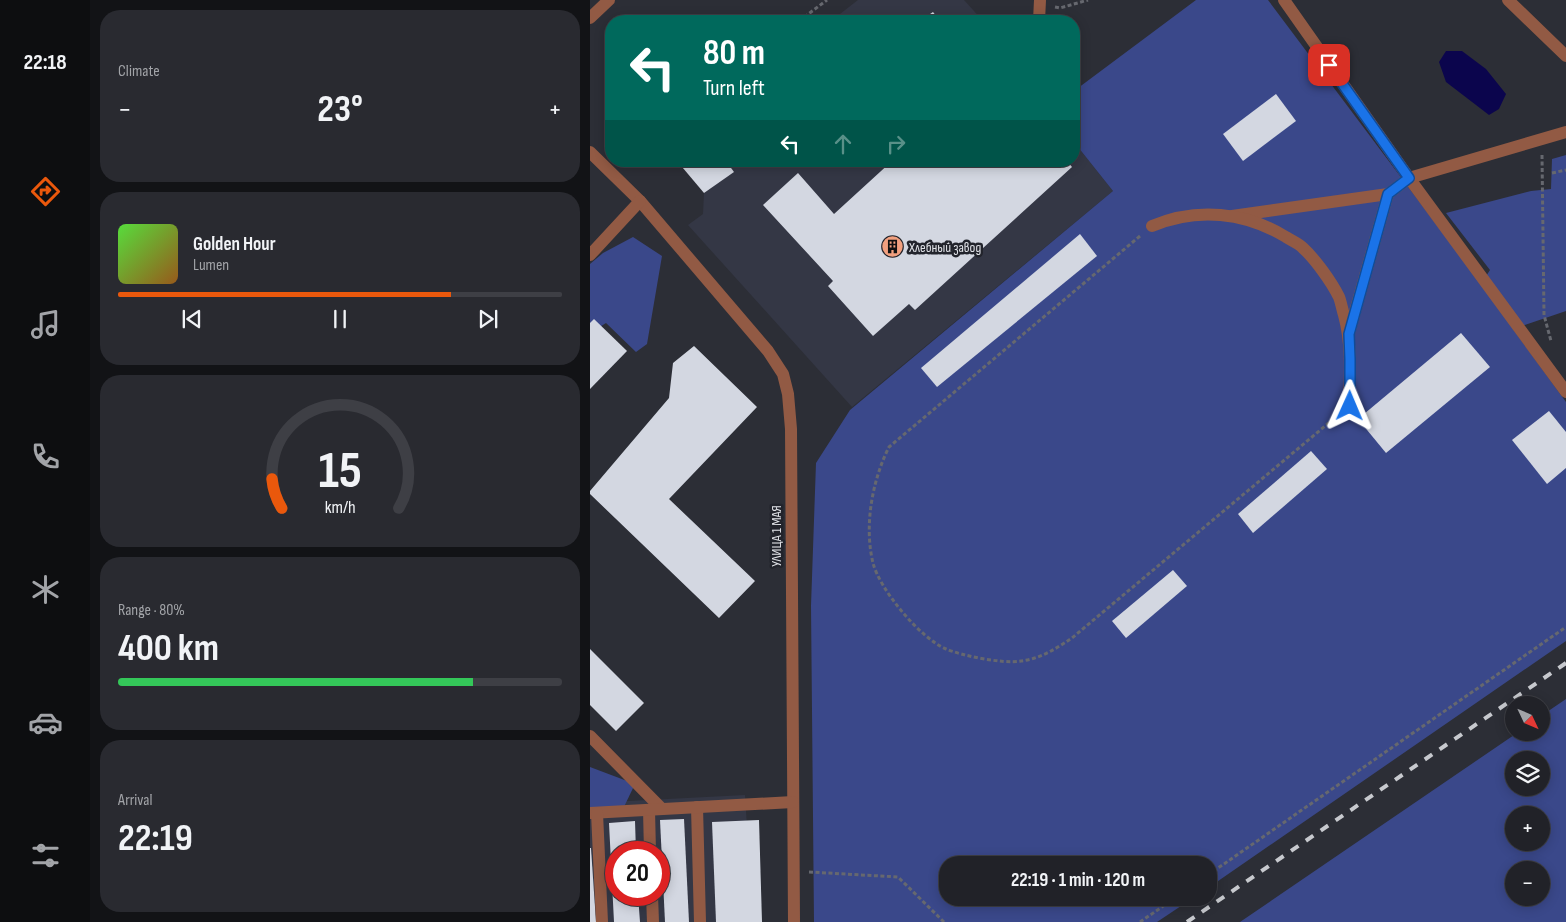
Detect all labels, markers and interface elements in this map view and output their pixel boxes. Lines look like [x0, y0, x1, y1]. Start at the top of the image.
text: 80 m [703, 32, 765, 75]
icon: left [620, 35, 685, 100]
pin [1308, 44, 1350, 86]
text: 22:18 [23, 49, 67, 76]
icon: arrive [1315, 51, 1343, 79]
text: Climate [118, 62, 160, 81]
text: Turn left [703, 75, 765, 102]
text: 23° [317, 87, 363, 132]
text: − [118, 93, 132, 126]
text: + [548, 93, 562, 126]
icon: left [776, 130, 804, 158]
icon: ahead [829, 130, 857, 158]
icon: right [882, 130, 910, 158]
icon: directions [28, 174, 63, 209]
text: Golden Hour [193, 233, 276, 256]
building icon: Хлебный завод [881, 235, 905, 259]
place label: Хлебный завод [908, 239, 981, 256]
text: Lumen [193, 256, 229, 275]
icon: previous [178, 305, 206, 333]
icon: pause [326, 305, 354, 333]
icon: next [474, 305, 502, 333]
icon: music [28, 307, 63, 342]
position arrow [1323, 379, 1375, 431]
icon: phone [28, 439, 63, 474]
text: 15 [318, 440, 362, 503]
text: km/h [325, 497, 355, 518]
street label: УЛИЦА 1 МАЯ [768, 505, 785, 567]
icon: climate [28, 572, 63, 607]
text: Range · 80% [118, 601, 185, 620]
text: 400 km [118, 626, 219, 671]
north arrow [1505, 696, 1550, 741]
map controls [1505, 696, 1550, 906]
icon: car [28, 705, 63, 740]
button: layers [1505, 751, 1550, 796]
text: Arrival [118, 791, 152, 810]
button: + [1505, 806, 1550, 851]
text: 22:19 [118, 816, 193, 861]
icon: filters [28, 838, 63, 873]
speed limit sign: 20 [605, 841, 670, 906]
button: − [1505, 861, 1550, 906]
text: 22:19 · 1 min · 120 m [1011, 869, 1145, 892]

